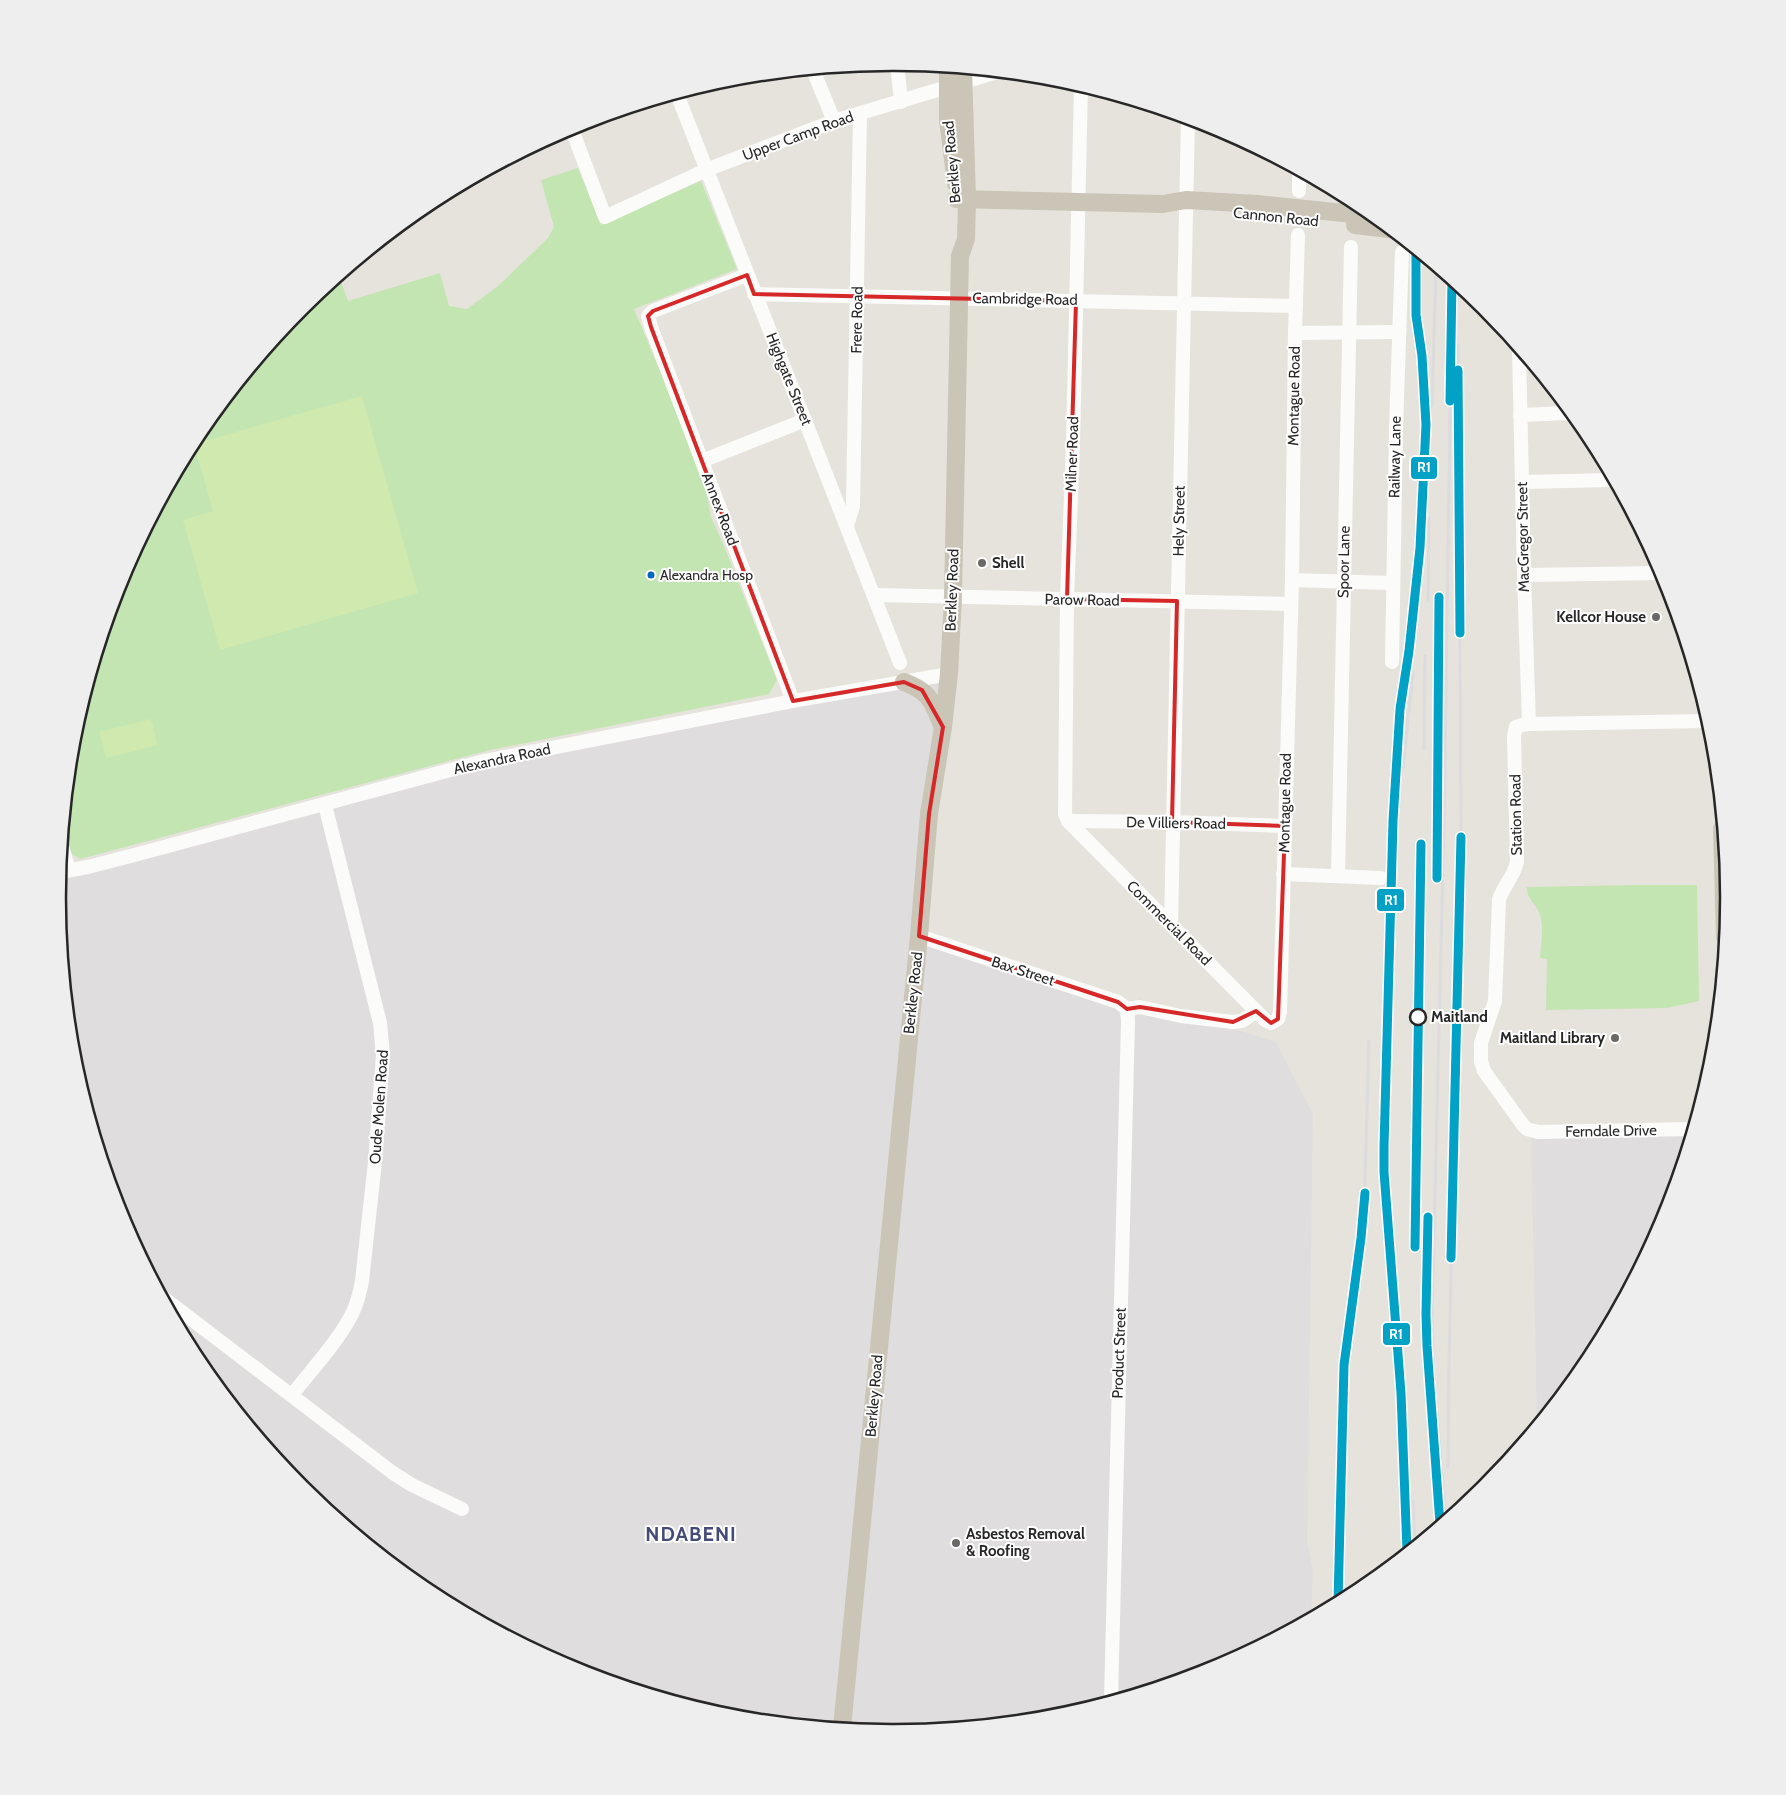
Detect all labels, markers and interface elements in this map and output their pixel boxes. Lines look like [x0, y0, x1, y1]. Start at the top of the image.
street label: Upper Camp Road [740, 108, 856, 164]
street label: Berkley Road [939, 120, 965, 204]
street label: Cannon Road [1232, 204, 1320, 230]
street label: Frere Road [847, 286, 867, 354]
street label: Cambridge Road [972, 289, 1078, 309]
street label: Highgate Street [762, 330, 816, 428]
street label: Montague Road [1284, 346, 1304, 446]
street label: Railway Lane [1385, 415, 1405, 498]
street label: Milner Road [1062, 416, 1082, 492]
line badge: R1 [1410, 456, 1438, 480]
text: R1 [1417, 458, 1431, 476]
street label: Annex Road [698, 470, 742, 548]
street label: MacGregor Street [1513, 482, 1533, 592]
street label: Hely Street [1169, 485, 1189, 557]
street label: Spoor Lane [1334, 525, 1354, 598]
street label: Berkley Road [942, 548, 962, 632]
place label: Shell [992, 554, 1025, 572]
marker: Shell [976, 557, 988, 569]
place label: Alexandra Hosp [660, 566, 753, 584]
marker: Alexandra Hosp [646, 570, 656, 580]
street label: Parow Road [1044, 590, 1120, 610]
place label: Kellcor House [1556, 608, 1646, 626]
marker: Kellcor House [1650, 611, 1662, 623]
street label: Alexandra Road [452, 740, 552, 778]
street label: Montague Road [1275, 753, 1295, 853]
street label: Station Road [1506, 774, 1526, 856]
street label: De Villiers Road [1126, 813, 1226, 833]
street label: Commercial Road [1123, 877, 1215, 969]
line badge: R1 [1376, 888, 1405, 912]
text: R1 [1384, 891, 1398, 909]
street label: Berkley Road [900, 951, 926, 1035]
street label: Bax Street [989, 952, 1057, 990]
marker: Maitland [1409, 1008, 1427, 1026]
place label: Maitland [1431, 1008, 1488, 1026]
place label: Maitland Library [1500, 1029, 1606, 1047]
marker: Maitland Library [1609, 1032, 1621, 1044]
street label: Oude Molen Road [366, 1049, 392, 1165]
street label: Ferndale Drive [1565, 1121, 1657, 1141]
street label: Product Street [1108, 1307, 1130, 1399]
line badge: R1 [1382, 1322, 1411, 1346]
text: R1 [1389, 1325, 1403, 1343]
street label: Berkley Road [861, 1354, 887, 1438]
district label: NDABENI [645, 1522, 737, 1546]
place label: Asbestos Removal & Roofing [966, 1525, 1085, 1560]
marker: Asbestos Removal & Roofing [950, 1537, 962, 1549]

